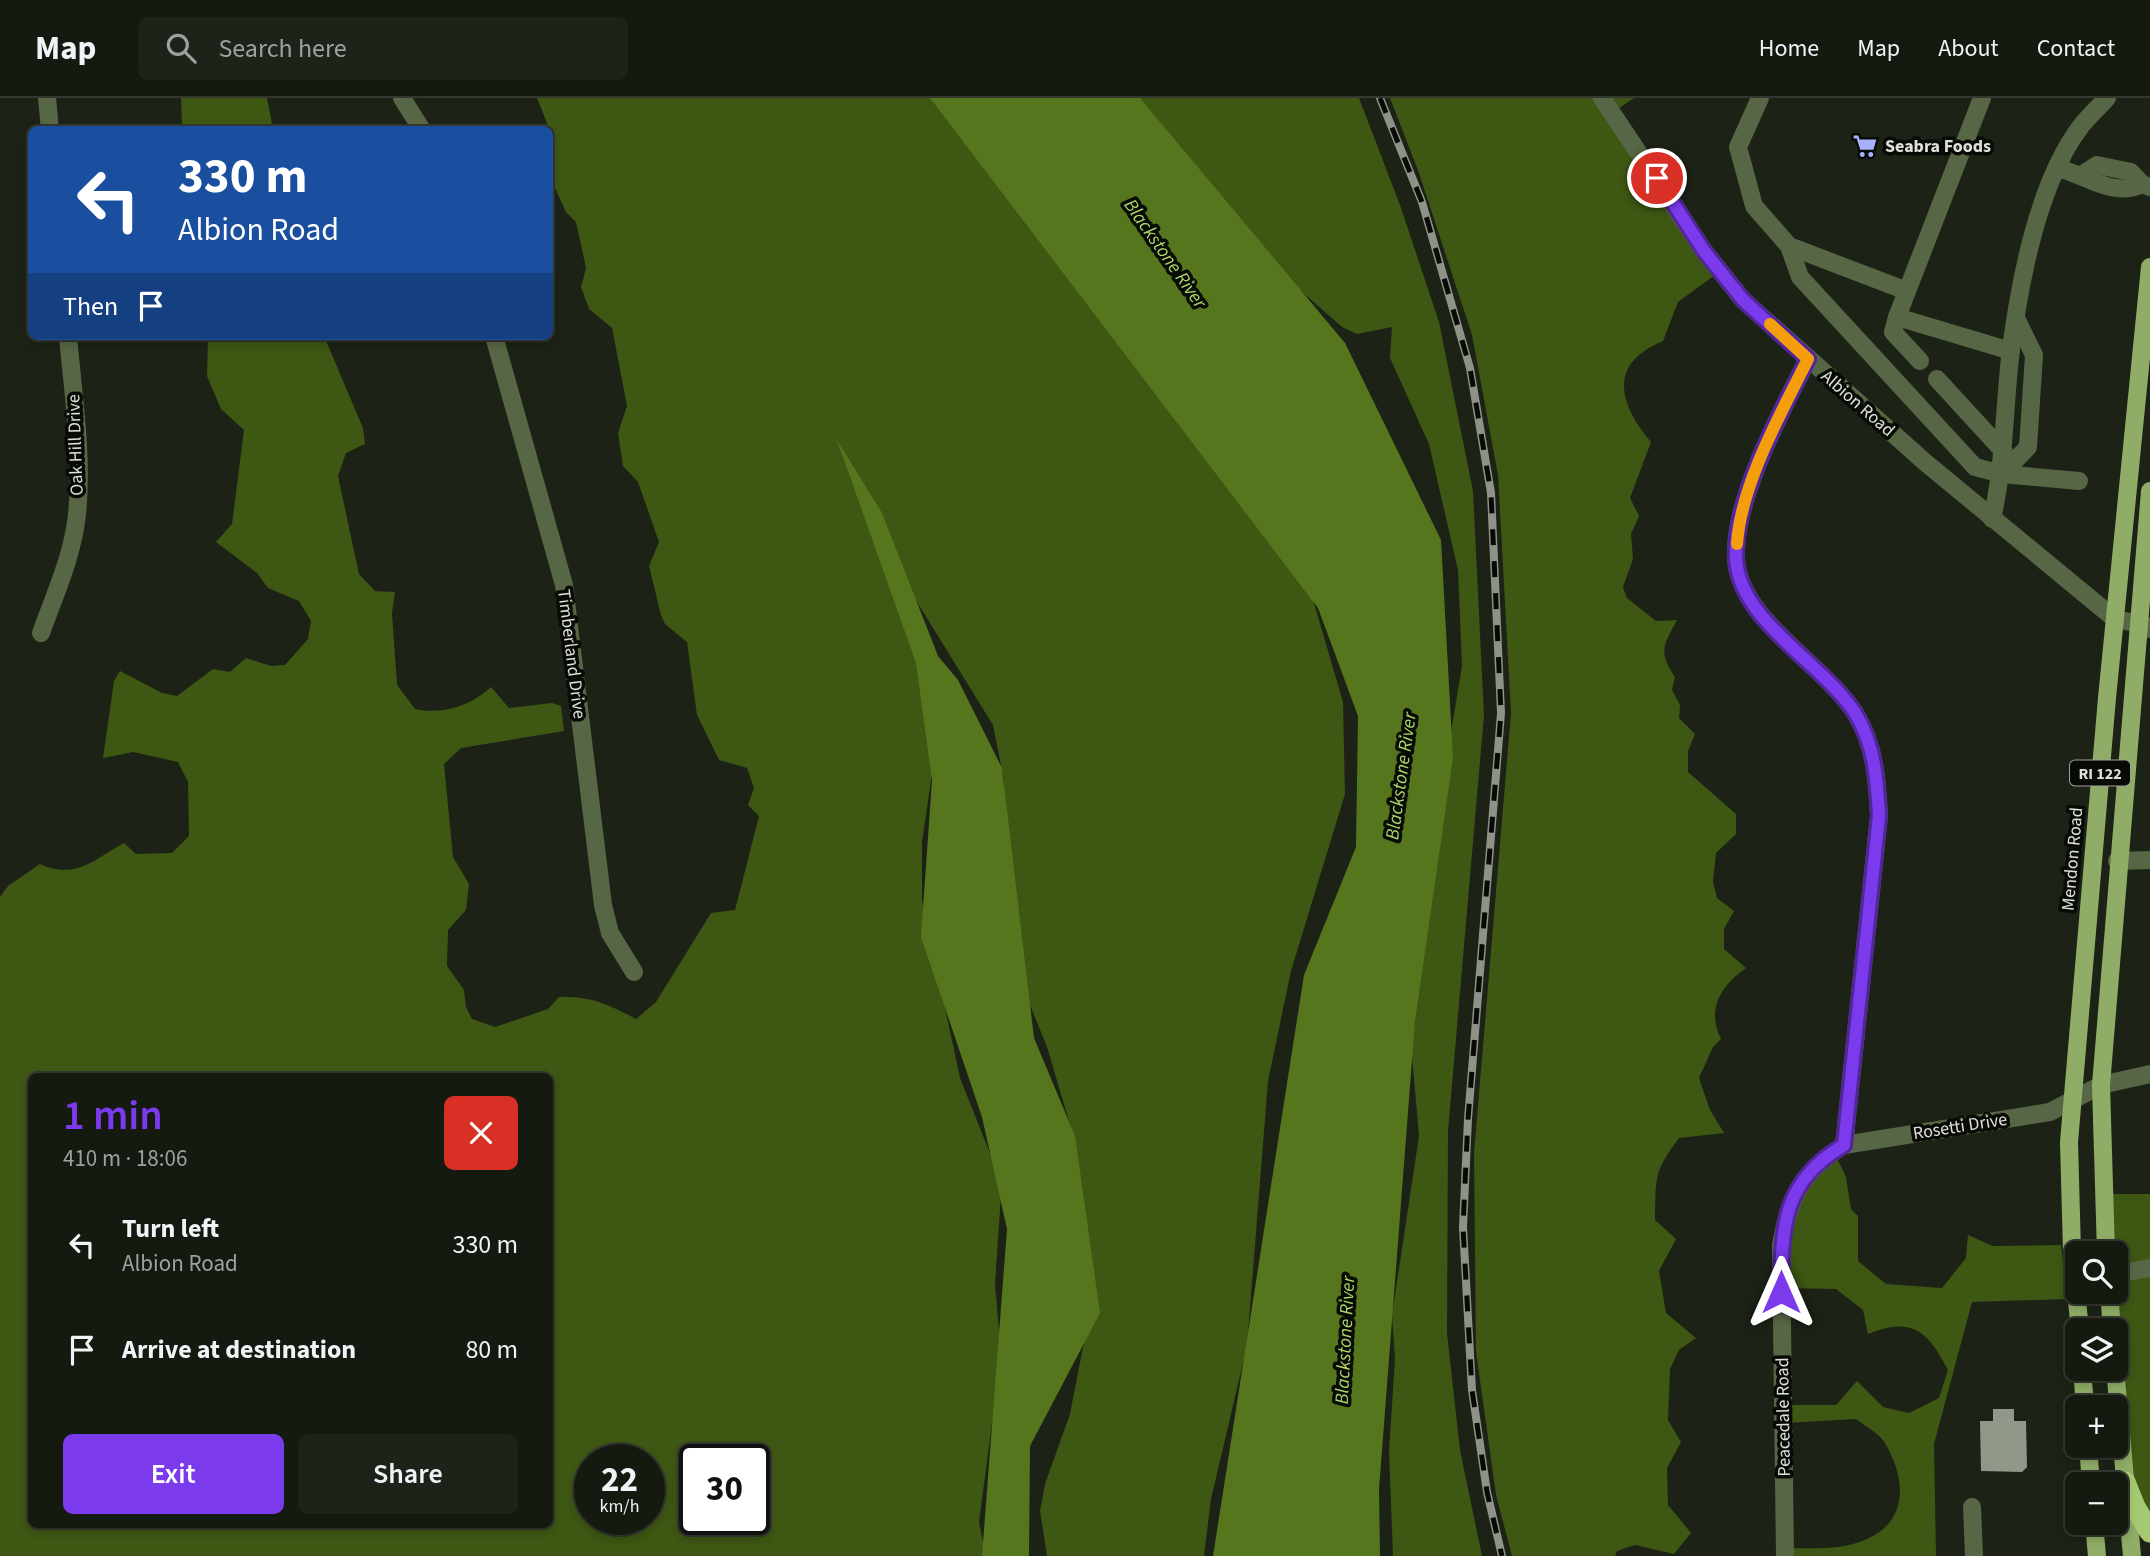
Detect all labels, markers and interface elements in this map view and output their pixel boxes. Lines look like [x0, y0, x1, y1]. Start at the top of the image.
search box [138, 17, 628, 80]
text: Map [35, 25, 96, 72]
icon: search [162, 29, 200, 67]
text: Search here [218, 30, 347, 67]
text: Home [1759, 31, 1819, 66]
text: Map [1857, 31, 1900, 66]
text: About [1938, 31, 1999, 66]
text: Contact [2037, 31, 2115, 66]
supermarket icon: Seabra Foods [1851, 132, 1879, 160]
place label: Seabra Foods [1885, 134, 1991, 159]
text: 330 m [178, 142, 307, 212]
pin [1627, 148, 1687, 208]
icon: left [63, 154, 154, 245]
icon: arrive [1638, 159, 1676, 197]
water label: Blackstone River [1117, 194, 1214, 315]
text: Albion Road [178, 207, 339, 253]
icon: arrive [132, 287, 170, 325]
text: Then [63, 288, 118, 325]
street label: Albion Road [1815, 364, 1900, 443]
street label: Oak Hill Drive [61, 394, 90, 496]
street label: Timberland Drive [551, 588, 592, 720]
water label: Blackstone River [1379, 709, 1424, 842]
road number: RI 122 [2070, 760, 2130, 786]
street label: Mendon Road [2056, 806, 2089, 912]
text: 1 min [63, 1086, 163, 1146]
button: close [444, 1096, 518, 1170]
street label: Rosetti Drive [1911, 1107, 2009, 1146]
text: 410 m · 18:06 [63, 1142, 187, 1175]
text: Turn left [122, 1210, 219, 1247]
icon: left [63, 1226, 101, 1264]
text: 330 m [452, 1226, 518, 1263]
map controls [2065, 1241, 2128, 1535]
button: search [2065, 1241, 2128, 1304]
text: Albion Road [122, 1247, 238, 1280]
position arrow [1744, 1255, 1818, 1329]
water label: Blackstone River [1329, 1274, 1362, 1405]
button: layers [2065, 1318, 2128, 1381]
icon: arrive [63, 1331, 101, 1369]
text: Arrive at destination [122, 1331, 356, 1368]
text: 80 m [465, 1331, 518, 1368]
street label: Peacedale Road [1770, 1357, 1797, 1477]
button: + [2065, 1395, 2128, 1458]
button: Exit [63, 1434, 284, 1514]
button: Share [298, 1434, 518, 1514]
speed limit sign: 30 [679, 1444, 770, 1535]
text: 22 [601, 1455, 638, 1505]
button: − [2065, 1472, 2128, 1535]
text: km/h [600, 1494, 639, 1519]

